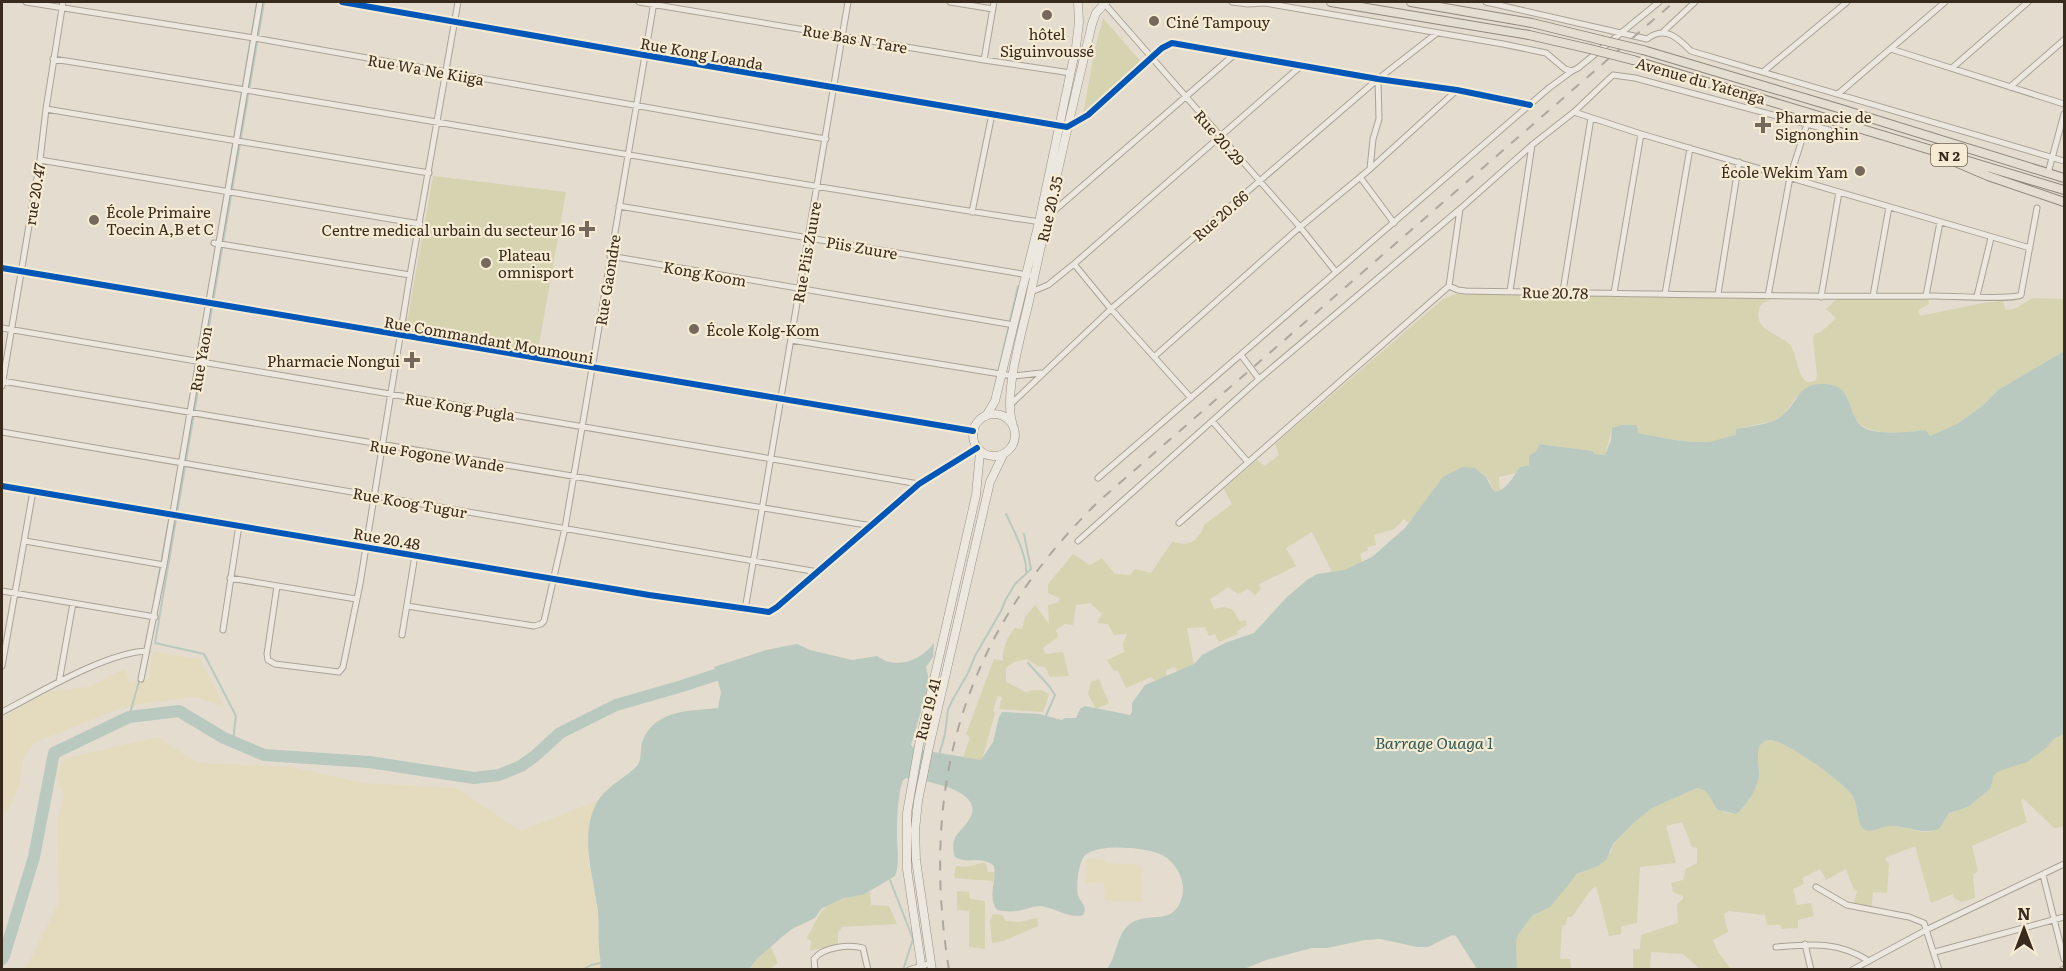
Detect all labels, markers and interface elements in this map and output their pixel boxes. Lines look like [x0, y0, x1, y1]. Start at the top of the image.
marker: hôtel Siguinvoussé [1040, 8, 1054, 22]
place label: Ciné Tampouy [1166, 10, 1270, 33]
marker: Ciné Tampouy [1147, 14, 1161, 28]
street label: Rue Bas N Tare [801, 17, 910, 59]
place label: hôtel Siguinvoussé [1000, 22, 1094, 62]
street label: Rue Kong Loanda [639, 31, 766, 75]
street label: Rue Wa Ne Kiiga [366, 47, 487, 91]
street label: Avenue du Yatenga [1633, 50, 1769, 110]
street label: Rue 20.29 [1189, 104, 1251, 170]
place label: Pharmacie de Signonghin [1775, 105, 1872, 145]
marker: Pharmacie de Signonghin [1756, 118, 1770, 132]
road number: N 2 [1931, 144, 1967, 166]
street label: rue 20.47 [18, 160, 50, 227]
place label: École Wekim Yam [1721, 160, 1848, 183]
marker: École Wekim Yam [1853, 164, 1867, 178]
street label: Rue 20.35 [1030, 173, 1068, 244]
street label: Rue 20.66 [1187, 184, 1253, 246]
street label: Rue Piis Zuure [786, 199, 826, 305]
place label: École Primaire Toecin A,B et C [106, 200, 214, 240]
marker: École Primaire Toecin A,B et C [87, 213, 101, 227]
place label: Centre medical urbain du secteur 16 [322, 218, 575, 241]
marker: Centre medical urbain du secteur 16 [580, 222, 594, 236]
street label: Piis Zuure [824, 229, 900, 265]
street label: Rue Gaondre [588, 233, 626, 327]
place label: Plateau omnisport [498, 243, 574, 283]
street label: Kong Koom [662, 254, 749, 292]
marker: Plateau omnisport [479, 256, 493, 270]
street label: Rue 20.78 [1521, 280, 1589, 304]
street label: Rue Commandant Moumouni [382, 309, 596, 369]
place label: École Kolg-Kom [706, 318, 820, 341]
marker: École Kolg-Kom [687, 322, 701, 336]
street label: Rue Yaon [183, 324, 217, 394]
place label: Pharmacie Nongui [267, 349, 400, 372]
marker: Pharmacie Nongui [405, 353, 419, 367]
street label: Rue Kong Pugla [403, 386, 518, 426]
street label: Rue Fogone Wande [368, 433, 506, 477]
street label: Rue Koog Tugur [351, 481, 469, 523]
street label: Rue 20.48 [352, 521, 422, 555]
street label: Rue 19.41 [908, 676, 946, 742]
water label: Barrage Ouaga 1 [1375, 730, 1493, 754]
north arrow [1994, 899, 2054, 959]
text: N [2017, 901, 2031, 925]

